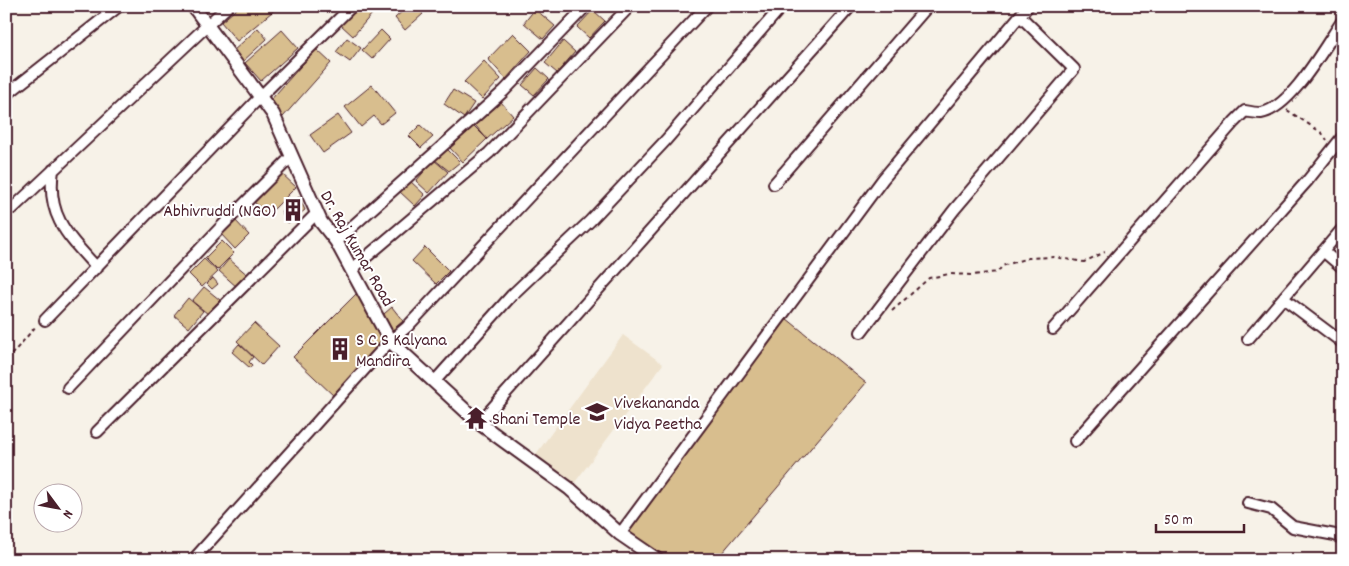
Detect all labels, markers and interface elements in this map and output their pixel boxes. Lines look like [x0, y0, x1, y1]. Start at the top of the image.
street label: Dr. Raj Kumar Road [312, 187, 399, 312]
building icon: Abhivruddi (NGO) [280, 197, 306, 223]
place label: Abhivruddi (NGO) [163, 200, 276, 225]
place label: S C S Kalyana Mandira [356, 329, 447, 375]
building icon: S C S Kalyana Mandira [327, 336, 353, 362]
place label: Vivekananda Vidya Peetha [614, 392, 702, 438]
school or university icon: Vivekananda Vidya Peetha [584, 399, 610, 425]
temple icon: Shani Temple [463, 405, 489, 431]
place label: Shani Temple [492, 408, 580, 433]
north arrow [32, 484, 82, 534]
scale bar [1156, 501, 1244, 533]
text: N [57, 506, 78, 522]
text: 50 m [1164, 510, 1193, 532]

